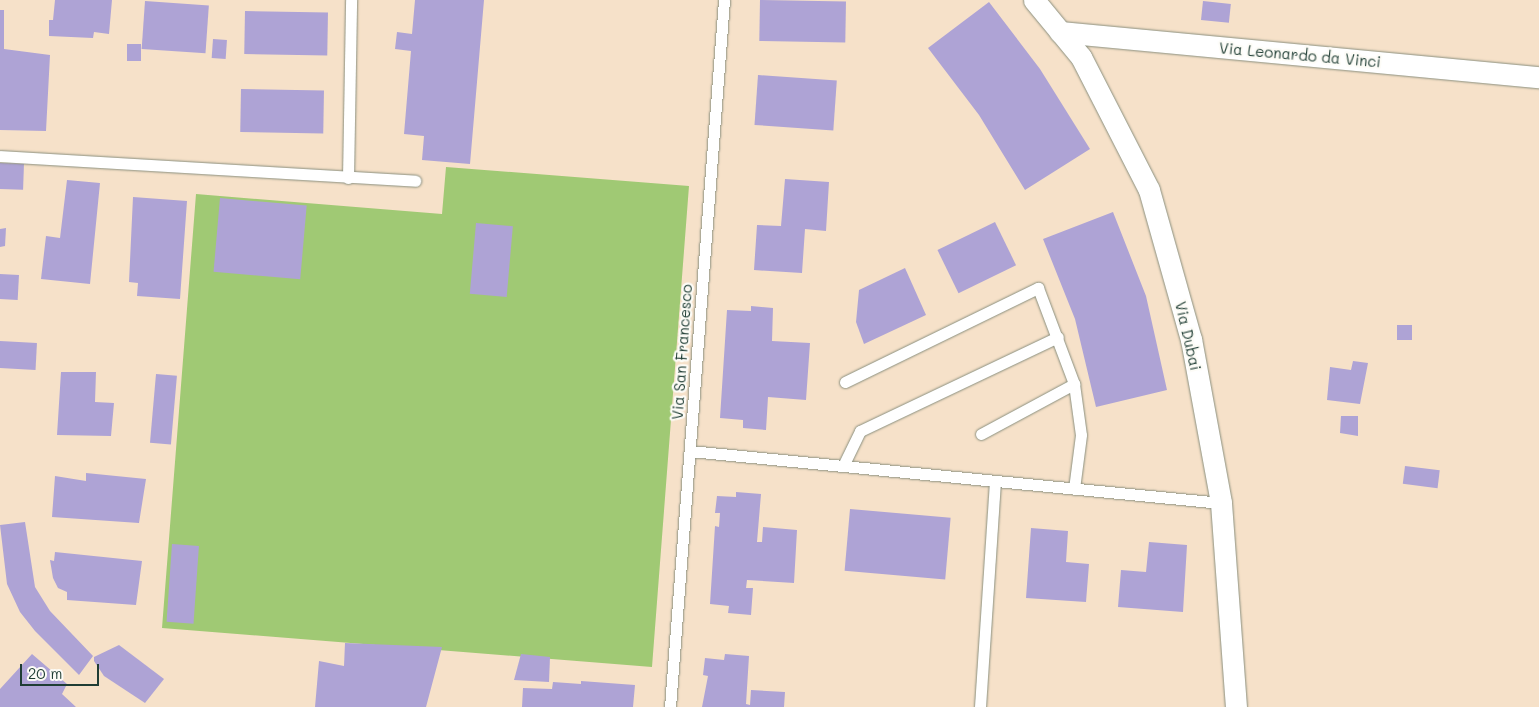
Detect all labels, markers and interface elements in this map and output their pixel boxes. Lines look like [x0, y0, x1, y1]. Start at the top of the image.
street label: Via Leonardo da Vinci [1218, 39, 1382, 71]
street label: Via San Francesco [668, 284, 696, 420]
street label: Via Dubai [1171, 300, 1205, 372]
scale bar [22, 654, 101, 686]
text: 20 m [28, 663, 62, 683]

